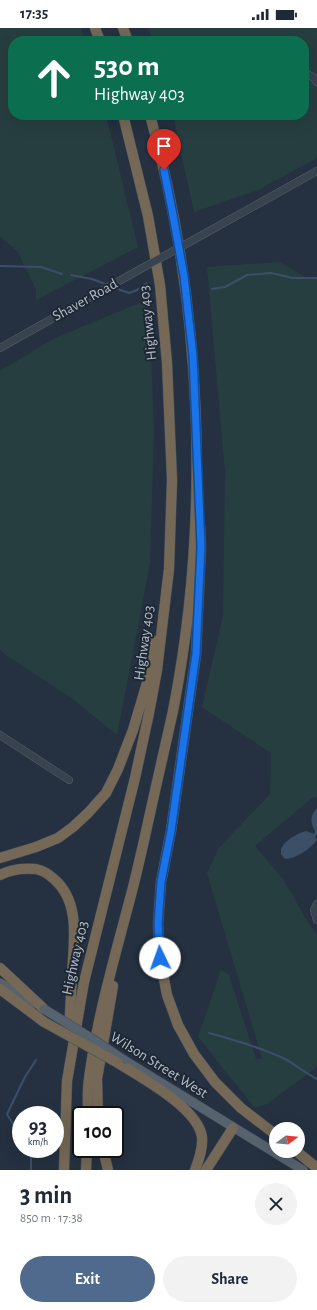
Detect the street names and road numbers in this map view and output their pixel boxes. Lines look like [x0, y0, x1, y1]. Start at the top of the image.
street label: Shaver Road [50, 276, 120, 324]
street label: Highway 403 [137, 285, 159, 361]
street label: Highway 403 [131, 605, 157, 681]
street label: Highway 403 [59, 920, 91, 996]
street label: Wilson Street West [108, 1029, 210, 1101]

